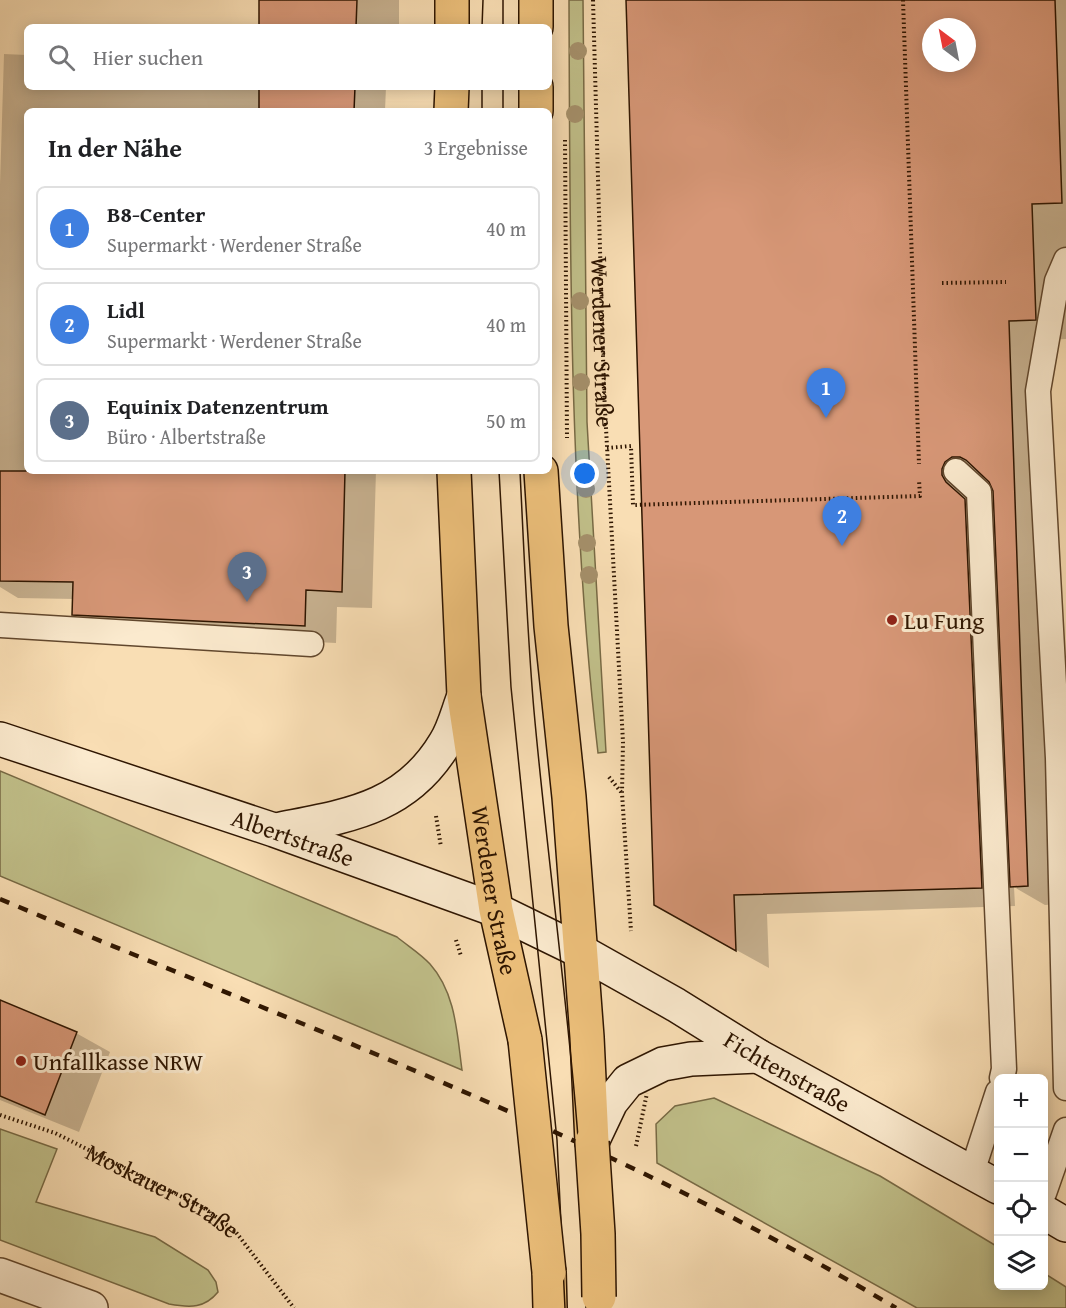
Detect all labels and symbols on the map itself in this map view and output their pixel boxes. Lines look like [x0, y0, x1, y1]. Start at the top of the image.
north arrow [922, 18, 976, 72]
street label: Werdener Straße [583, 256, 623, 428]
pin: 1 [806, 368, 846, 418]
your location [570, 459, 599, 488]
pin: 2 [822, 496, 862, 546]
pin: 3 [228, 552, 266, 602]
place label: Lu Fung [904, 603, 984, 638]
marker: Lu Fung [885, 613, 899, 627]
street label: Albertstraße [227, 800, 359, 875]
street label: Werdener Straße [463, 803, 527, 978]
street label: Fichtenstraße [718, 1022, 857, 1121]
place label: Unfallkasse NRW [33, 1044, 204, 1079]
marker: Unfallkasse NRW [14, 1054, 28, 1068]
street label: Moskauer Straße [80, 1134, 247, 1246]

